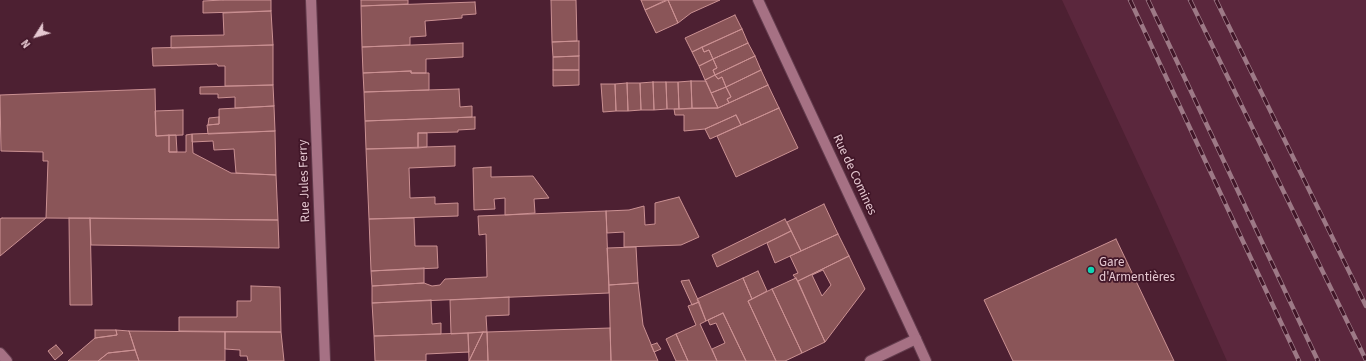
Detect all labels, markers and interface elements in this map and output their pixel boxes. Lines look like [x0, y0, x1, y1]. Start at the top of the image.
north arrow [16, 16, 56, 56]
text: N [18, 36, 34, 51]
street label: Rue de Comines [828, 132, 880, 218]
street label: Rue Jules Ferry [296, 139, 314, 223]
place label: Gare d'Armentières [1099, 255, 1175, 286]
marker: Gare d'Armentières [1086, 265, 1096, 275]

